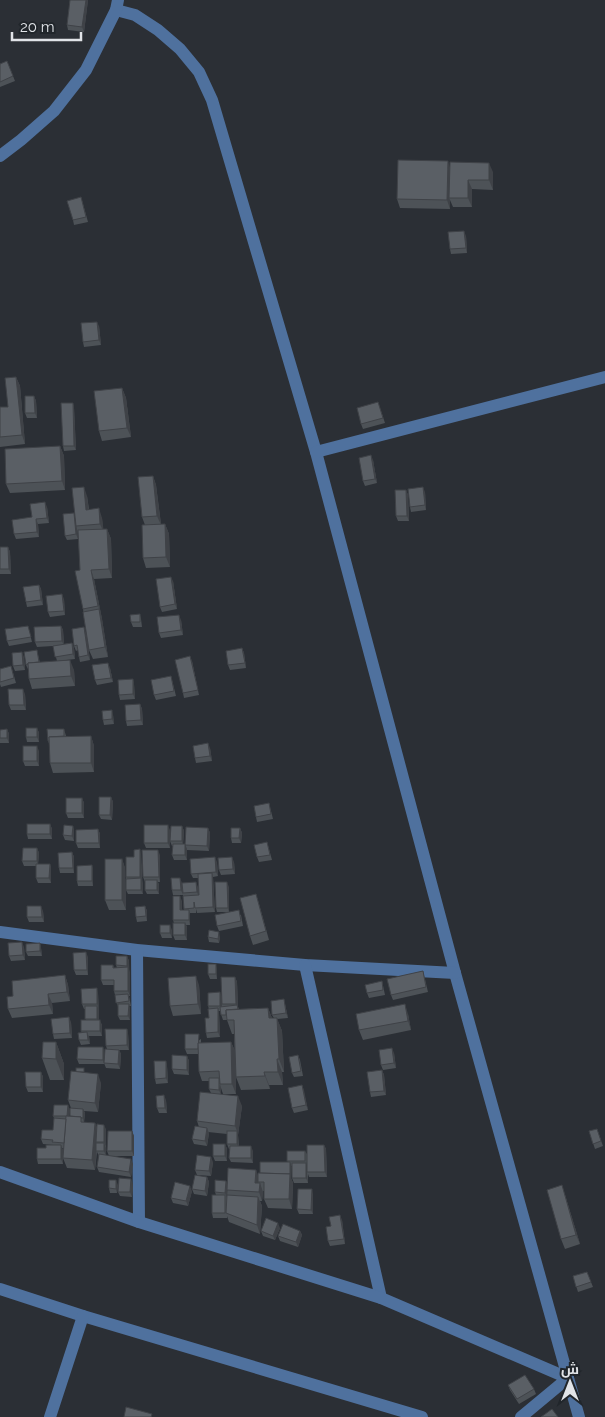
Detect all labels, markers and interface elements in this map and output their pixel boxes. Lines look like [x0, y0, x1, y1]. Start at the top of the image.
scale bar [12, 10, 81, 42]
text: 20 m [20, 18, 55, 36]
north arrow [545, 1357, 595, 1407]
text: ش [561, 1361, 579, 1378]

